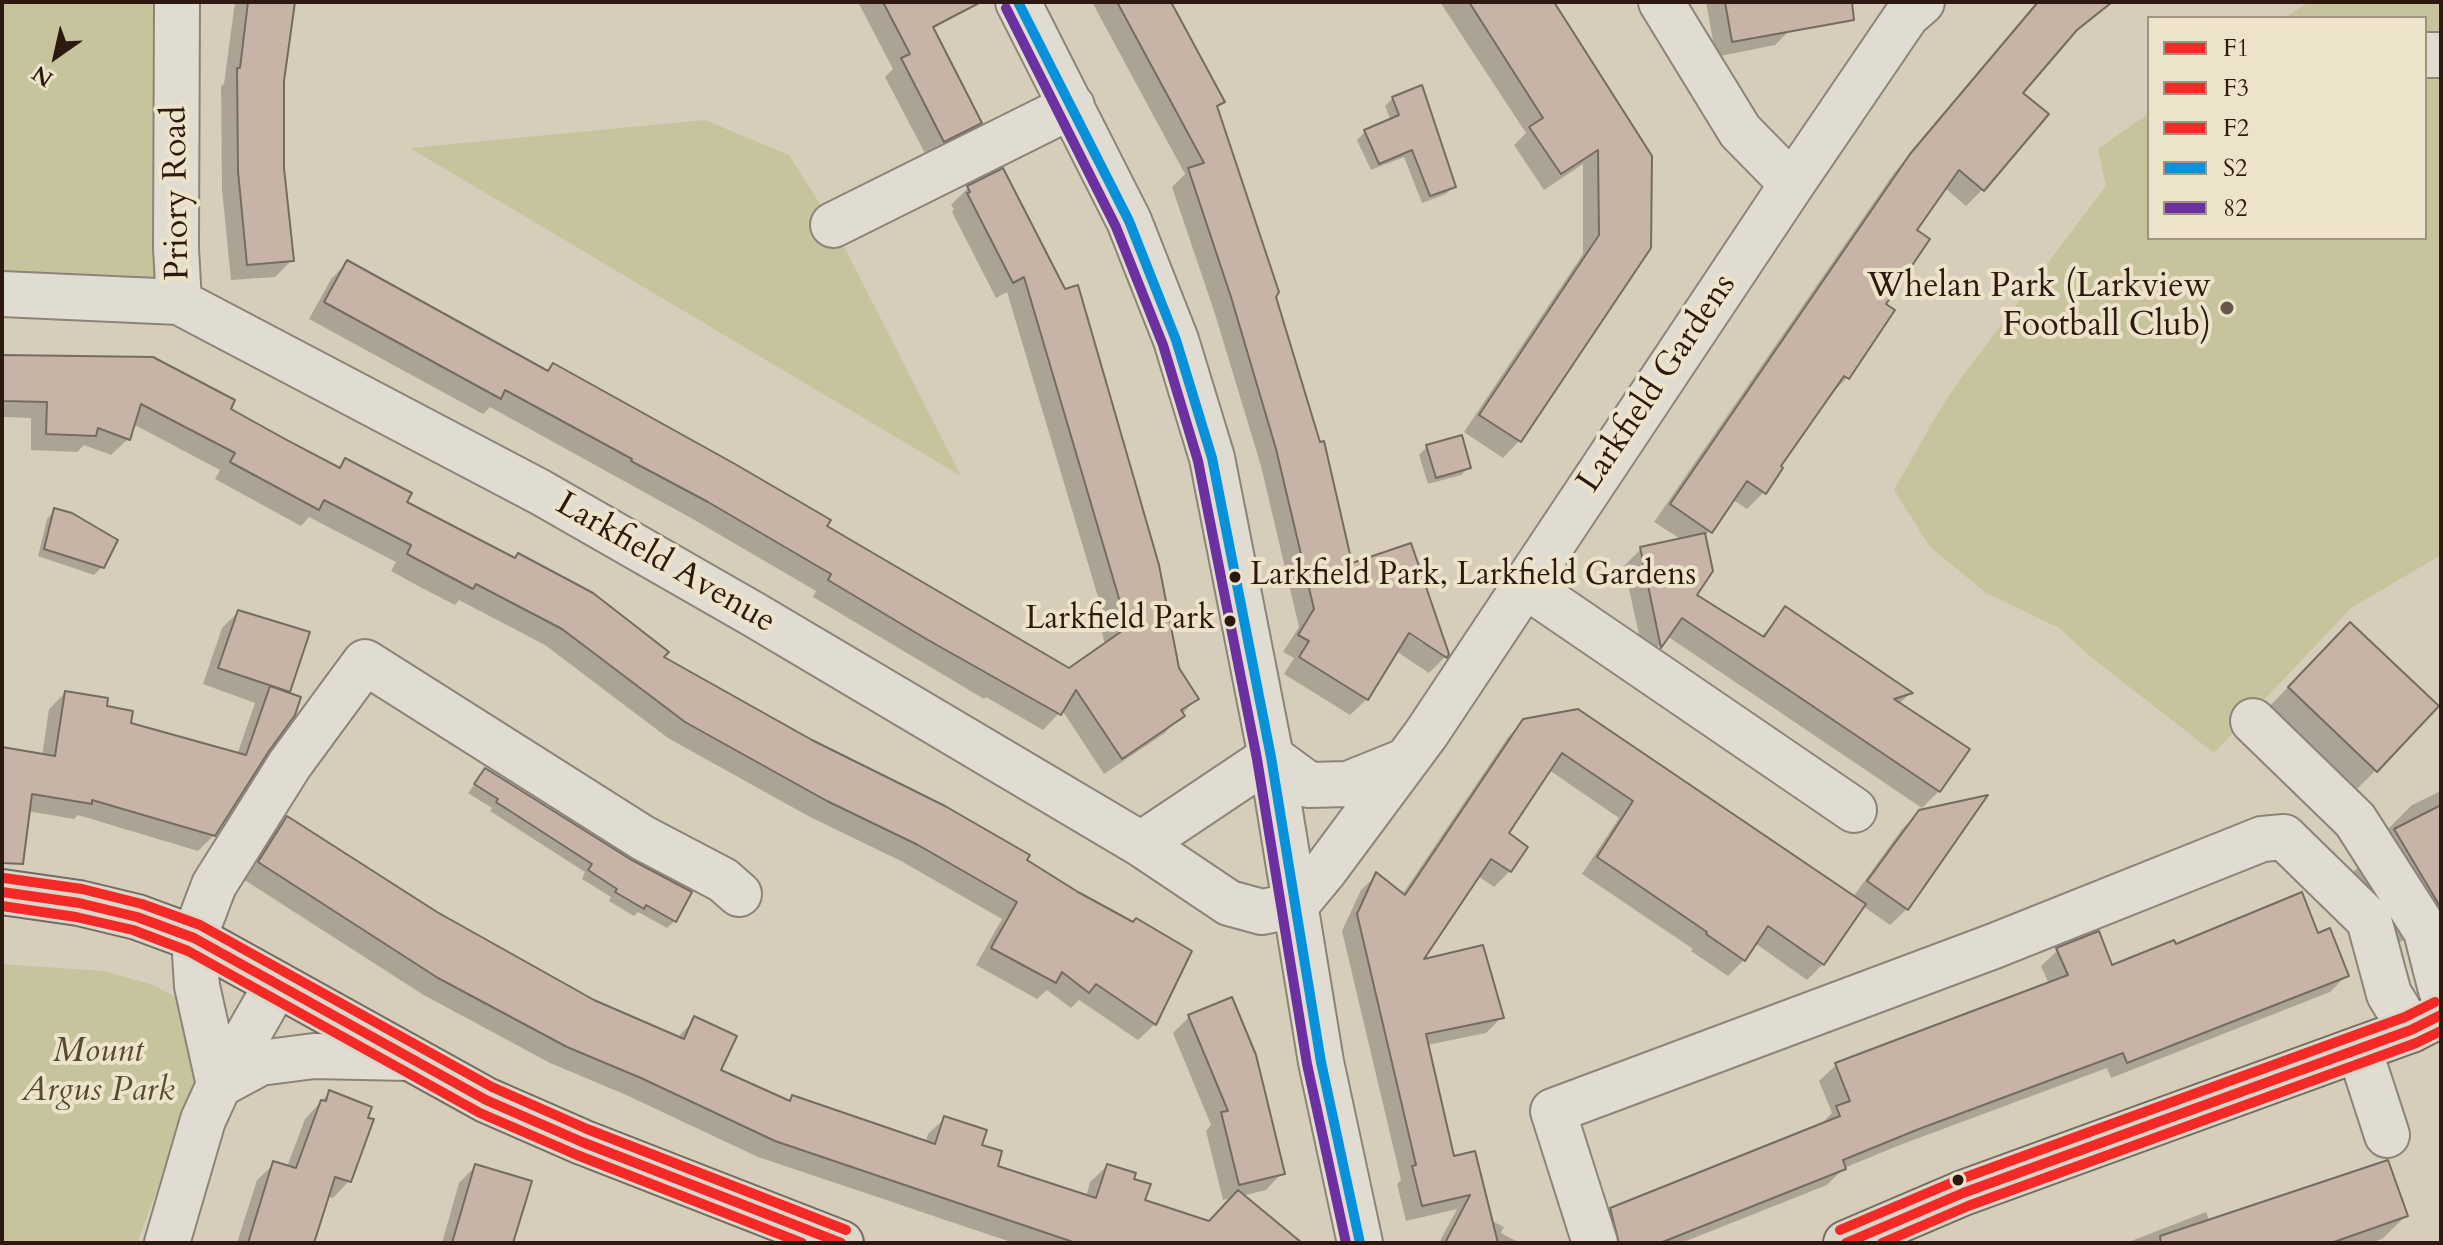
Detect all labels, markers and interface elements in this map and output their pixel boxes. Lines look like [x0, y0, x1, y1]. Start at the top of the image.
north arrow [16, 16, 96, 96]
legend [2147, 16, 2427, 240]
text: F1 [2223, 32, 2249, 65]
text: N [26, 58, 59, 94]
text: F3 [2223, 72, 2249, 105]
street label: Priory Road [156, 105, 200, 281]
text: F2 [2223, 112, 2249, 145]
text: S2 [2223, 152, 2247, 185]
text: 82 [2223, 192, 2248, 225]
street label: Larkfield Gardens [1570, 267, 1746, 501]
place label: Whelan Park (Larkview Football Club) [1867, 268, 2211, 348]
marker: Whelan Park (Larkview Football Club) [2218, 299, 2236, 317]
street label: Larkfield Avenue [548, 485, 782, 643]
place label: Larkfield Park, Larkfield Gardens [1250, 558, 1696, 596]
marker: Larkfield Park, Larkfield Gardens [1227, 569, 1243, 585]
place label: Larkfield Park [1025, 602, 1215, 640]
marker: Larkfield Park [1222, 613, 1238, 629]
park label: Mount Argus Park [21, 1033, 175, 1112]
unlabelled marker [1950, 1172, 1966, 1188]

